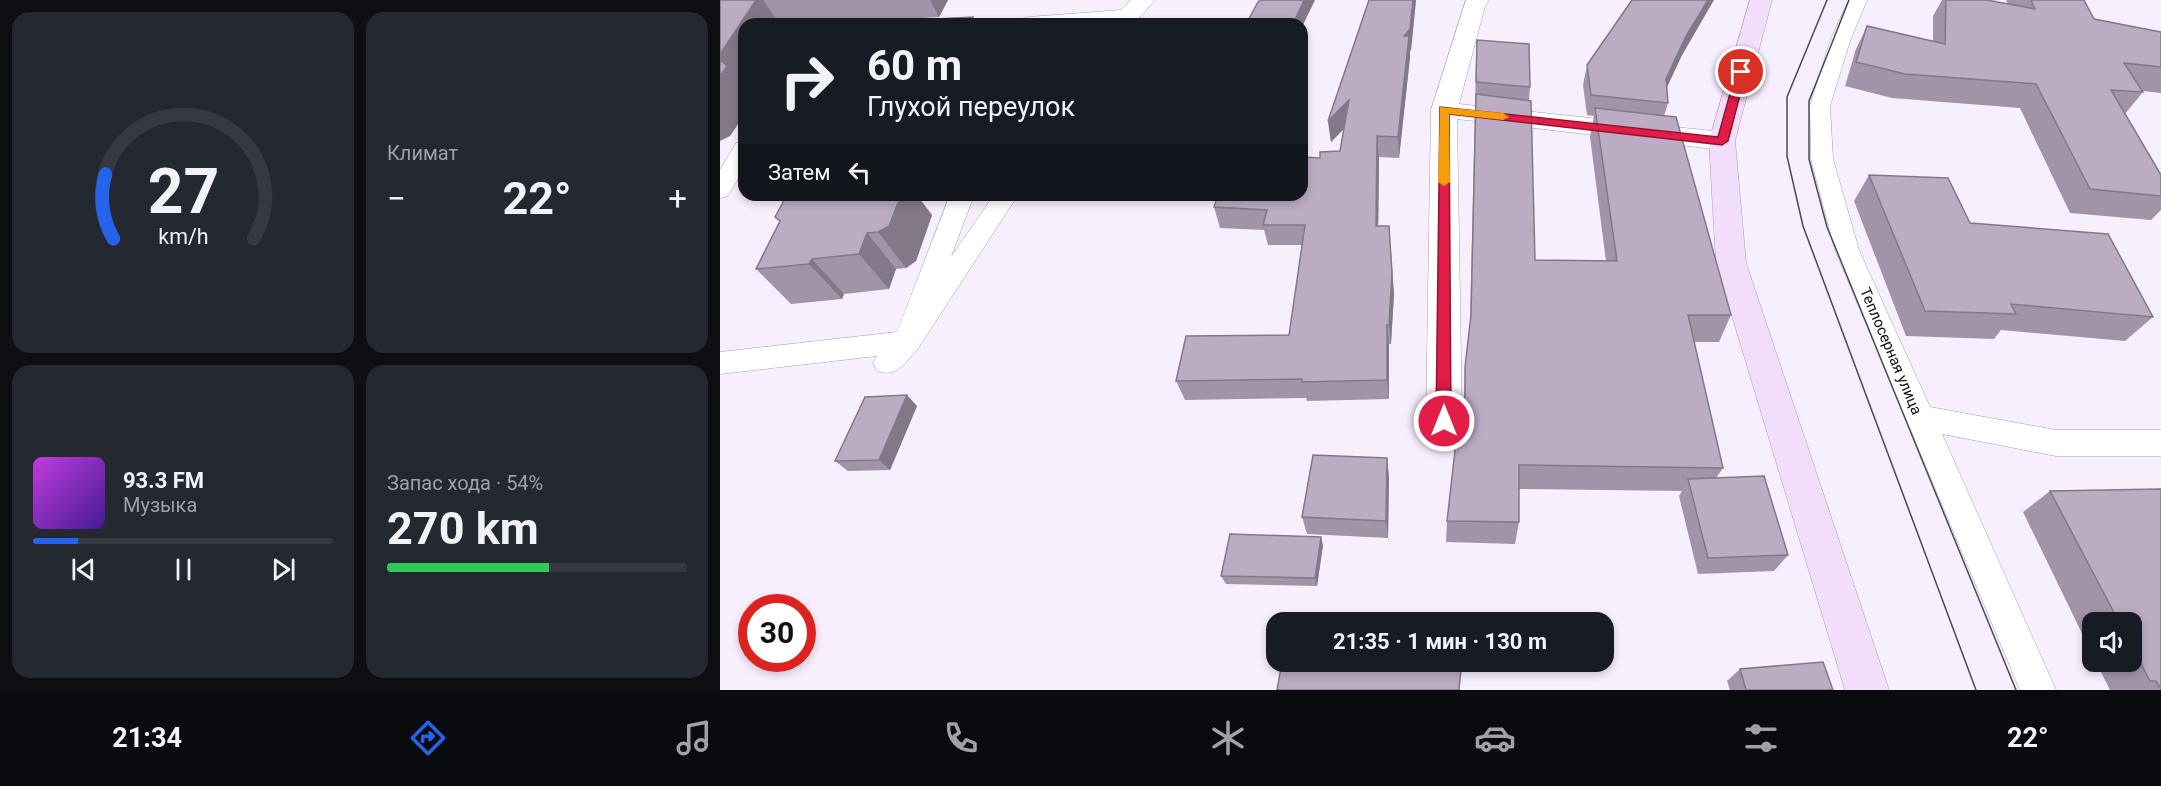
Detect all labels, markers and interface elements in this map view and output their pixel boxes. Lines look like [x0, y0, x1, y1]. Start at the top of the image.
text: 60 m [867, 41, 962, 90]
icon: right [768, 42, 846, 120]
pin [1715, 46, 1766, 97]
icon: arrive [1724, 55, 1757, 88]
text: Глухой переулок [867, 91, 1075, 123]
text: Климат [387, 141, 458, 165]
text: 27 [147, 155, 219, 228]
icon: left [843, 156, 876, 189]
text: Затем [768, 160, 831, 185]
text: 22° [502, 172, 572, 225]
text: − [387, 179, 406, 218]
text: + [668, 179, 687, 218]
text: km/h [158, 225, 208, 250]
street label: Теплосерная улица [1856, 285, 1926, 417]
position arrow [1412, 389, 1476, 453]
text: 93.3 FM [123, 468, 204, 493]
text: Запас хода · 54% [387, 471, 543, 495]
text: Музыка [123, 493, 197, 517]
text: 270 km [387, 502, 539, 555]
icon: previous [67, 553, 100, 586]
icon: pause [167, 553, 200, 586]
icon: next [267, 553, 300, 586]
speed limit sign: 30 [738, 594, 816, 672]
map controls [2082, 612, 2142, 672]
button: sound [2082, 612, 2142, 672]
text: 21:35 · 1 мин · 130 m [1333, 629, 1547, 654]
icon: directions [407, 717, 449, 759]
icon: music [673, 717, 715, 759]
icon: phone [940, 717, 982, 759]
icon: climate [1207, 717, 1249, 759]
icon: car [1474, 717, 1516, 759]
icon: filters [1740, 717, 1782, 759]
text: 21:34 [112, 722, 182, 754]
text: 22° [2007, 722, 2049, 754]

